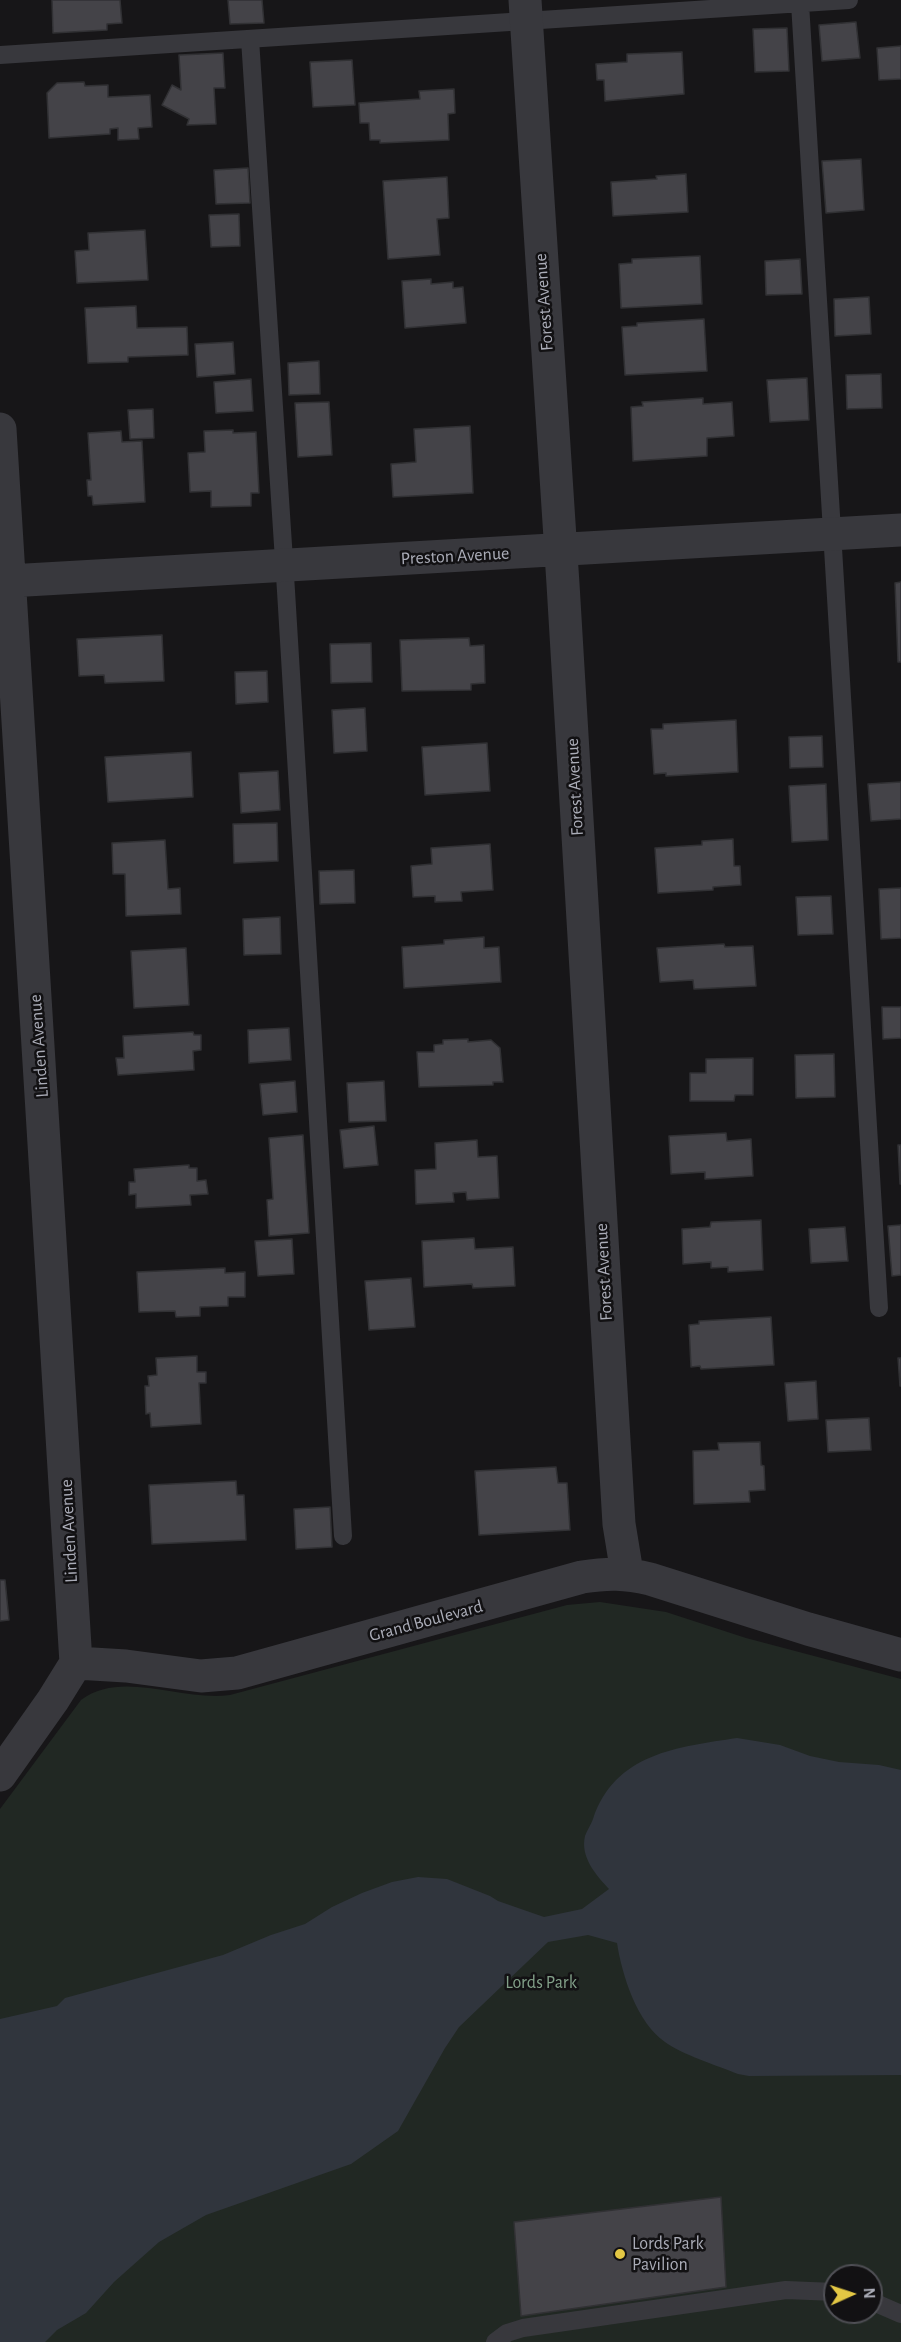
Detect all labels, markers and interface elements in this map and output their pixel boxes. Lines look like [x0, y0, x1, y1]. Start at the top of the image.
street label: Forest Avenue [530, 252, 558, 352]
street label: Preston Avenue [400, 542, 510, 570]
street label: Forest Avenue [562, 738, 588, 836]
street label: Linden Avenue [25, 994, 53, 1098]
street label: Forest Avenue [591, 1223, 617, 1321]
street label: Linden Avenue [56, 1479, 82, 1583]
street label: Grand Boulevard [367, 1595, 485, 1647]
park label: Lords Park [505, 1972, 577, 1994]
place label: Lords Park Pavilion [632, 2233, 704, 2276]
marker: Lords Park Pavilion [613, 2247, 627, 2261]
north arrow [823, 2264, 883, 2324]
text: N [861, 2287, 877, 2299]

